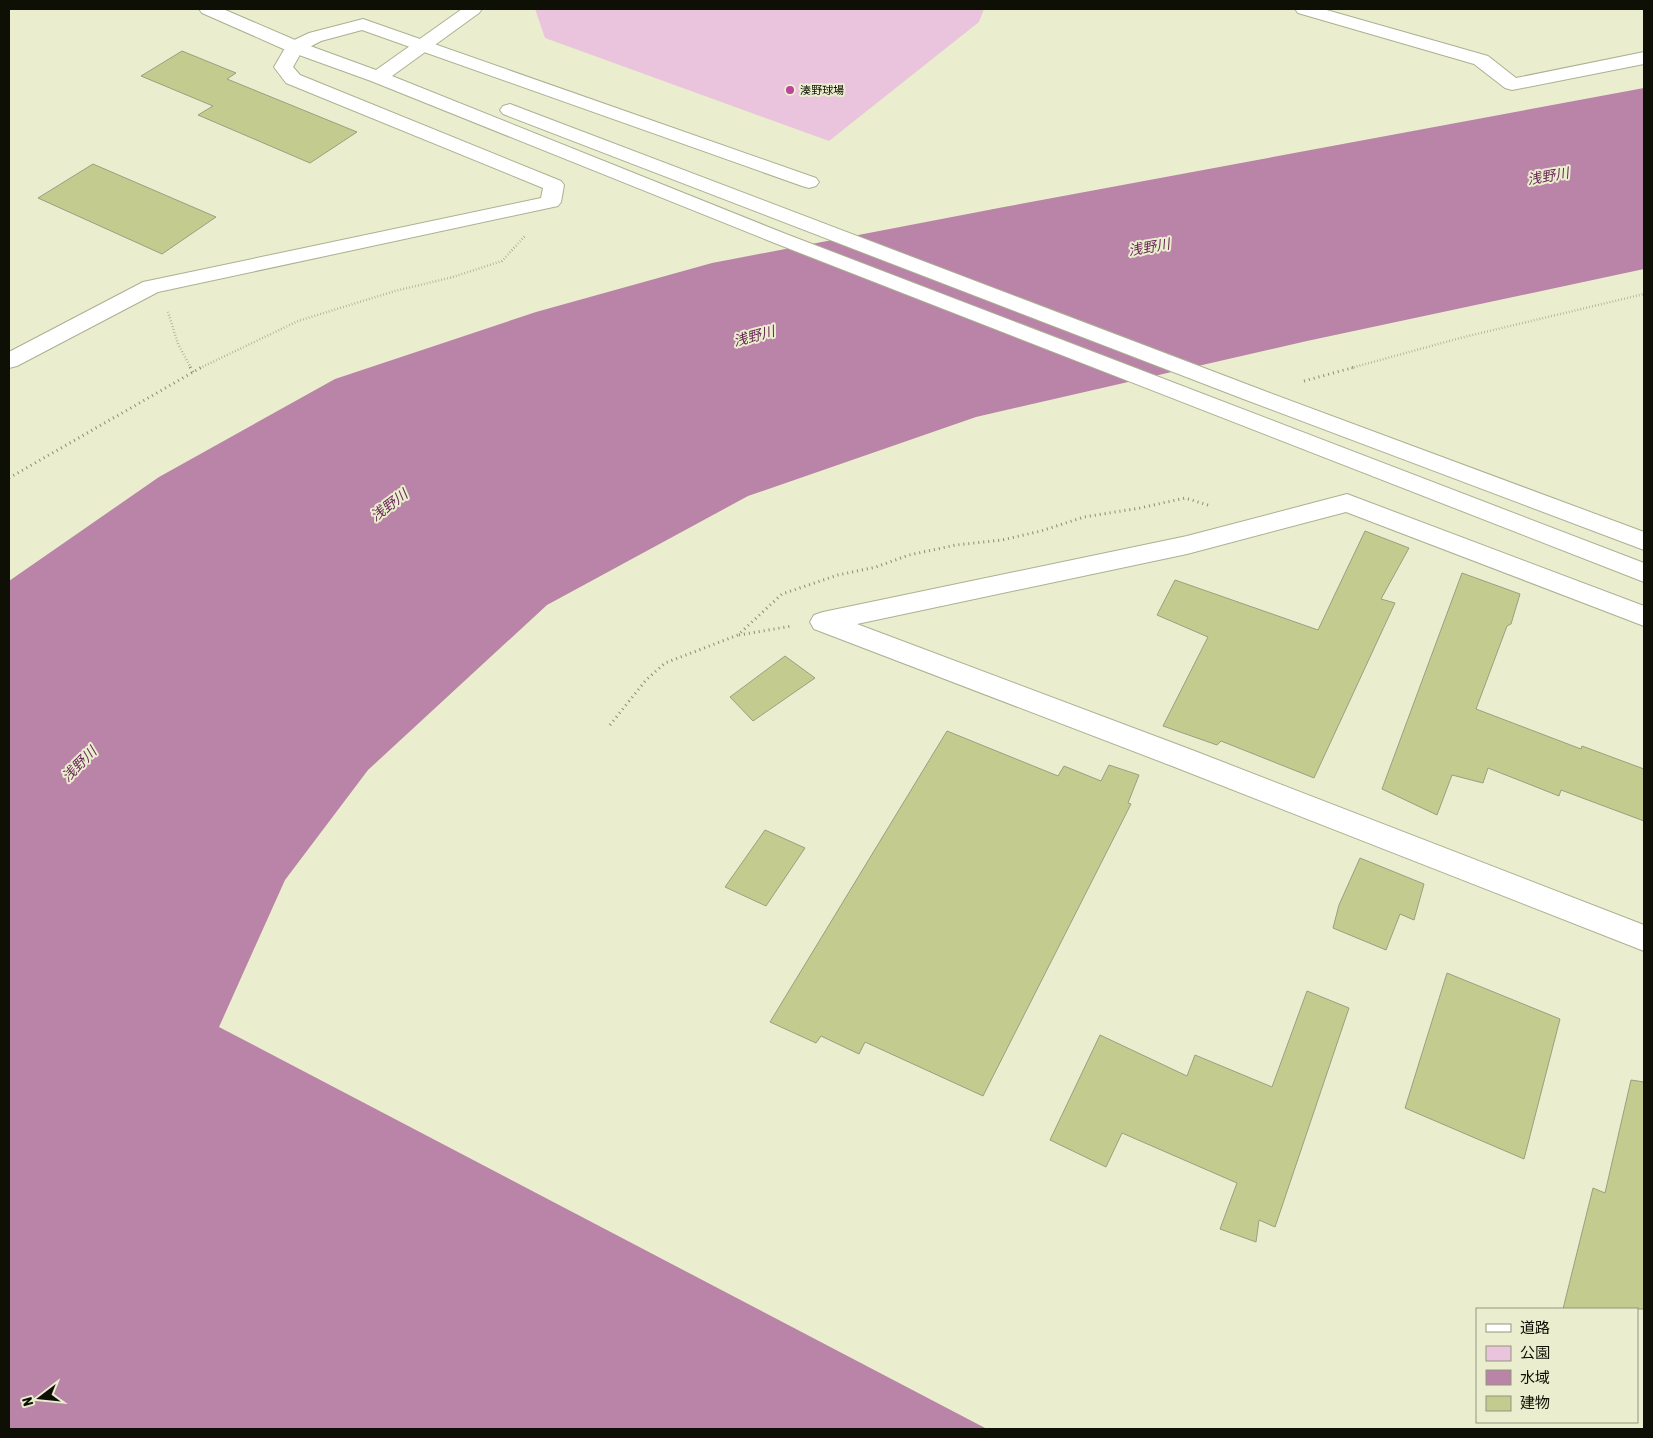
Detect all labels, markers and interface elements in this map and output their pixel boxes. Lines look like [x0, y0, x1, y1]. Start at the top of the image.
marker: 湊野球場 [784, 84, 796, 96]
place label: 湊野球場 [800, 84, 844, 96]
water label: 浅野川 [1526, 164, 1572, 188]
water label: 浅野川 [1127, 235, 1173, 259]
water label: 浅野川 [732, 322, 778, 349]
water label: 浅野川 [367, 485, 412, 524]
water label: 浅野川 [58, 742, 101, 785]
legend [1476, 1308, 1638, 1423]
text: 道路 [1520, 1319, 1550, 1336]
text: 公園 [1520, 1344, 1550, 1361]
text: 水域 [1520, 1369, 1550, 1386]
north arrow [15, 1373, 65, 1423]
text: 建物 [1520, 1394, 1550, 1411]
text: N [19, 1395, 36, 1408]

